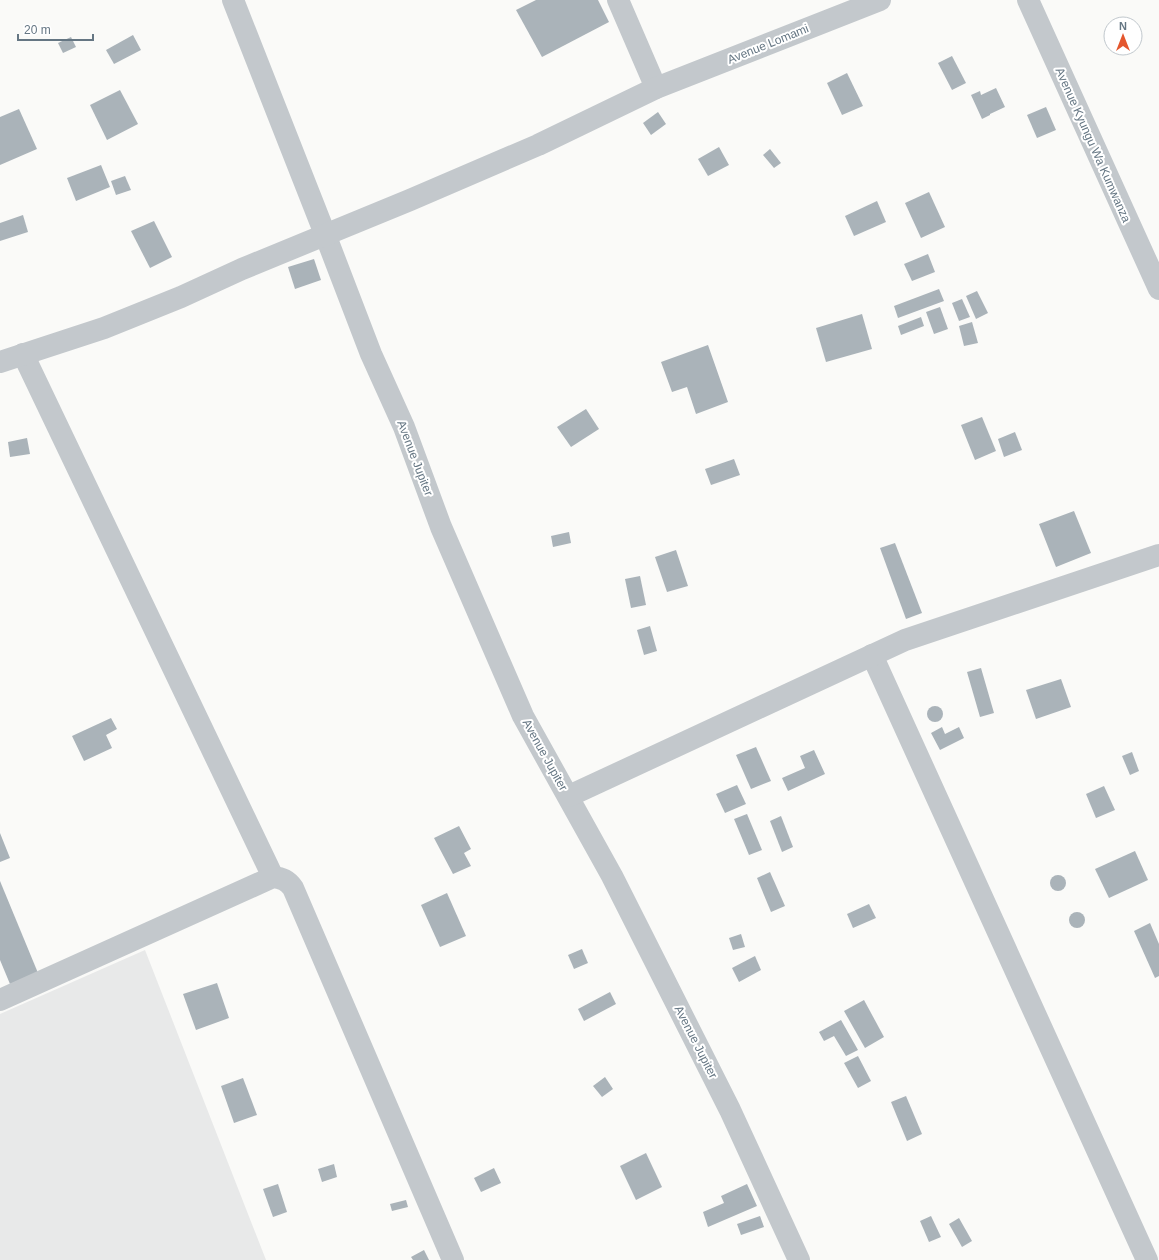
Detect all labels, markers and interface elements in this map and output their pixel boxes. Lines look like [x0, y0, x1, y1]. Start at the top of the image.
scale bar [18, 16, 93, 42]
north arrow [1103, 16, 1143, 56]
text: N [1119, 20, 1127, 32]
street label: Avenue Lomami [725, 21, 811, 67]
text: 20 m [24, 23, 51, 37]
street label: Avenue Kyungu Wa Kumwanza [1052, 65, 1134, 225]
street label: Avenue Jupiter [394, 418, 436, 498]
street label: Avenue Jupiter [520, 717, 570, 793]
street label: Avenue Jupiter [672, 1003, 720, 1081]

